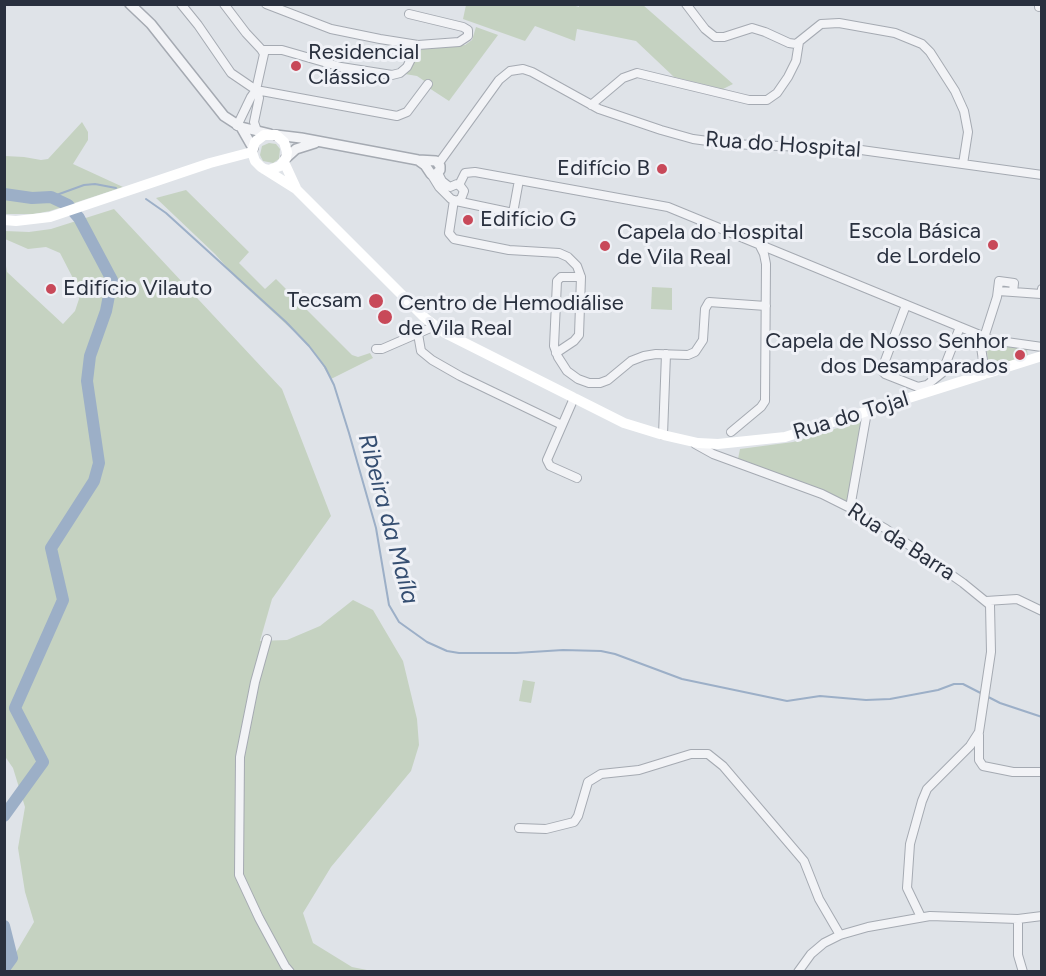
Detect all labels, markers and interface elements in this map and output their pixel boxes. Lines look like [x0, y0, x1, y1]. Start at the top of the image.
place label: Residencial Clássico [308, 40, 419, 92]
marker: Residencial Clássico [289, 59, 303, 73]
street label: Rua do Hospital [704, 126, 862, 164]
place label: Edifício B [557, 156, 650, 182]
marker: Edifício B [655, 162, 669, 176]
place label: Edifício G [480, 207, 576, 233]
marker: Edifício G [461, 213, 475, 227]
place label: Escola Básica de Lordelo [848, 219, 981, 270]
place label: Capela do Hospital de Vila Real [617, 220, 804, 272]
marker: Escola Básica de Lordelo [986, 238, 1000, 252]
marker: Capela do Hospital de Vila Real [598, 239, 612, 253]
place label: Edifício Vilauto [63, 276, 212, 302]
marker: Edifício Vilauto [44, 282, 58, 296]
place label: Tecsam [287, 288, 362, 314]
place label: Centro de Hemodiálise de Vila Real [398, 291, 624, 342]
marker: Tecsam [367, 292, 385, 310]
marker: Centro de Hemodiálise de Vila Real [376, 308, 394, 326]
place label: Capela de Nosso Senhor dos Desamparados [765, 329, 1008, 380]
marker: Capela de Nosso Senhor dos Desamparados [1013, 348, 1027, 362]
street label: Rua do Tojal [790, 386, 912, 446]
water label: Ribeira da Maíla [351, 431, 425, 607]
street label: Rua da Barra [842, 497, 960, 587]

